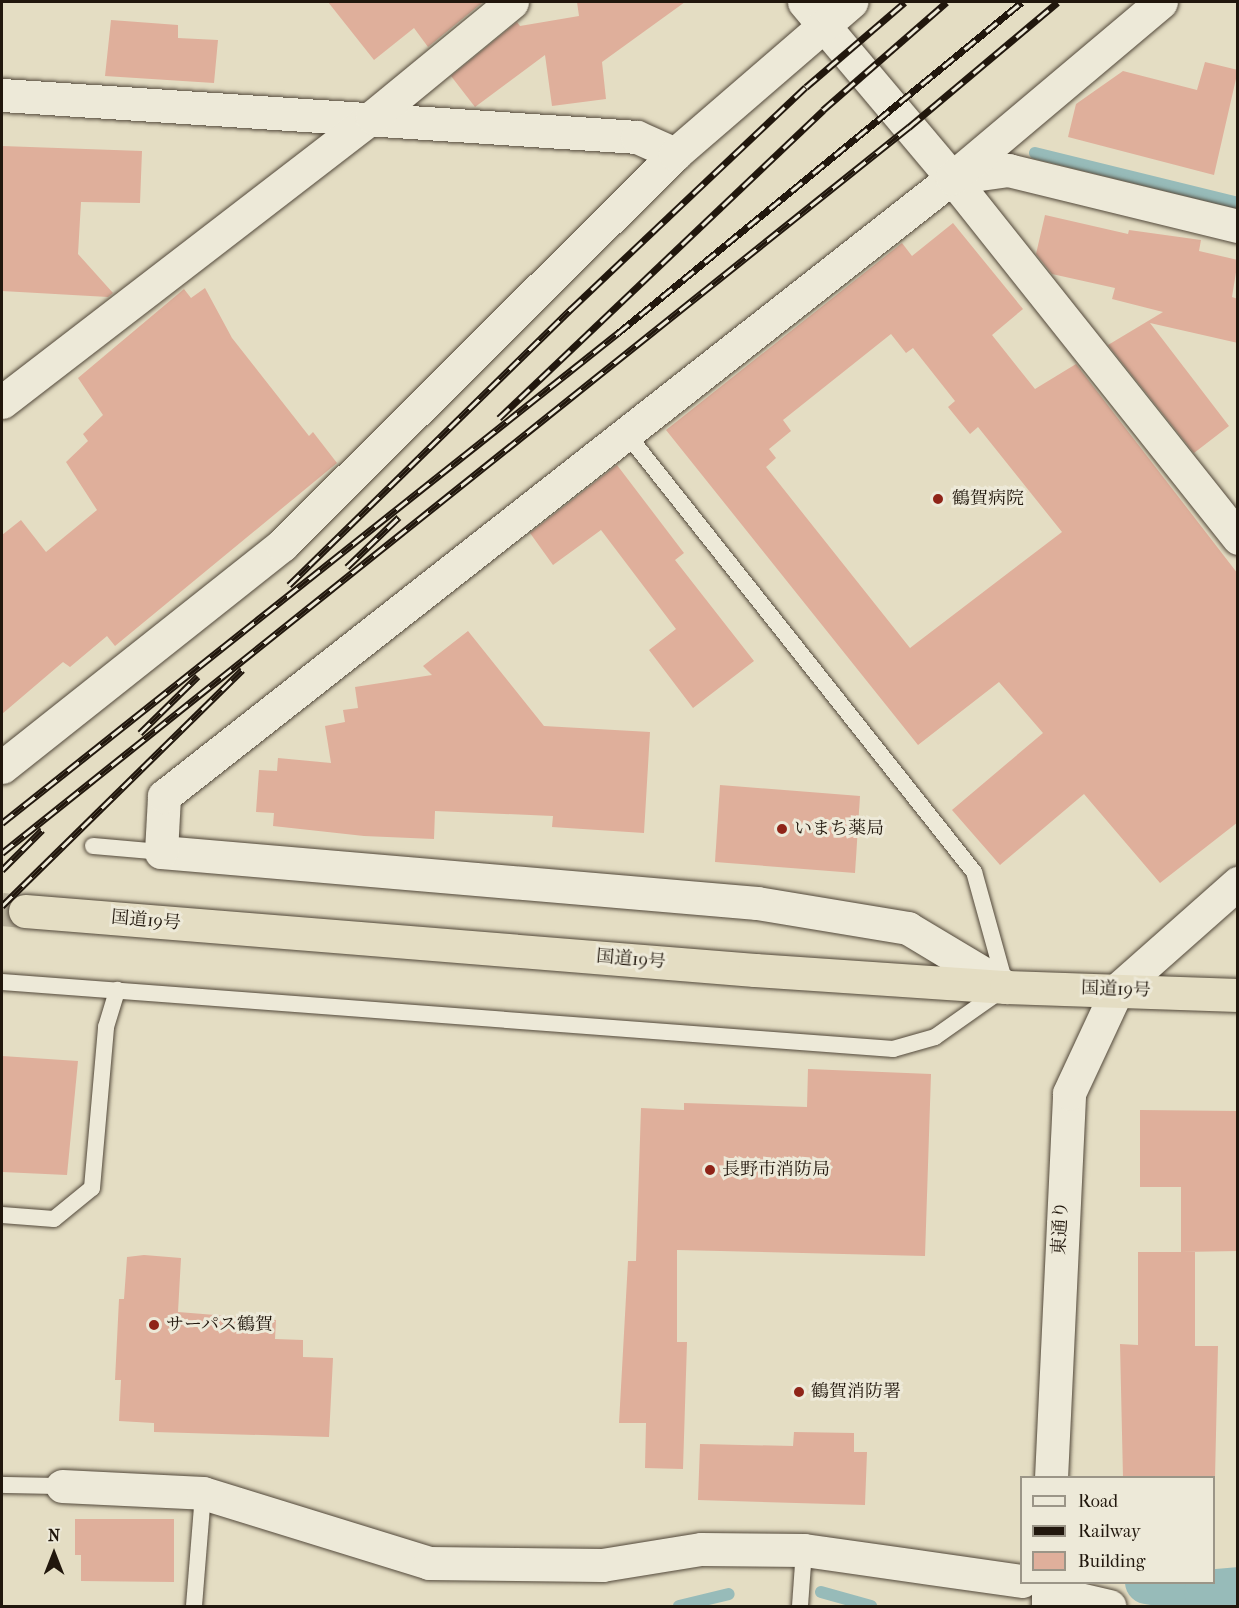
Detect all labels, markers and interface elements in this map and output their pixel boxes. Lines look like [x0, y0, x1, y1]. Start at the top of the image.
place label: 鶴賀病院 [952, 488, 1024, 510]
marker: 鶴賀病院 [929, 490, 947, 508]
place label: いまち薬局 [794, 818, 884, 840]
marker: いまち薬局 [775, 822, 789, 836]
street label: 国道19号 [110, 907, 182, 935]
street label: 国道19号 [595, 946, 667, 974]
street label: 国道19号 [1081, 978, 1151, 1002]
place label: 長野市消防局 [722, 1159, 830, 1181]
marker: 長野市消防局 [703, 1163, 717, 1177]
street label: 東通り [1049, 1200, 1073, 1256]
place label: サーパス鶴賀 [166, 1314, 274, 1336]
marker: サーパス鶴賀 [147, 1318, 161, 1332]
place label: 鶴賀消防署 [811, 1381, 901, 1403]
marker: 鶴賀消防署 [792, 1385, 806, 1399]
legend [1020, 1476, 1215, 1584]
text: Road [1078, 1491, 1118, 1512]
text: Railway [1078, 1521, 1141, 1542]
north arrow [24, 1524, 84, 1584]
text: N [48, 1526, 60, 1545]
text: Building [1078, 1551, 1145, 1572]

